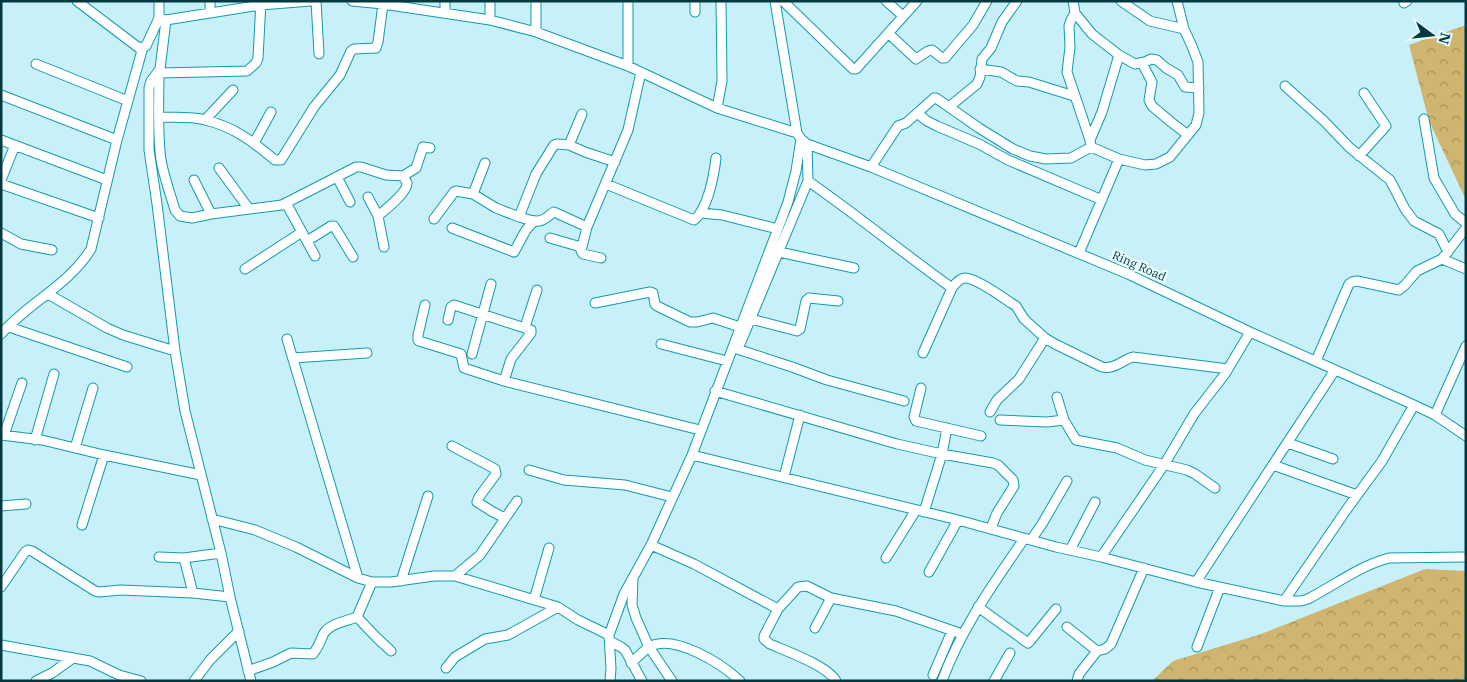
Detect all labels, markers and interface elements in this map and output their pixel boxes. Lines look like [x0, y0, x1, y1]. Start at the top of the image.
north arrow [1407, 10, 1457, 60]
text: N [1434, 31, 1455, 46]
street label: Ring Road [1110, 247, 1168, 284]

